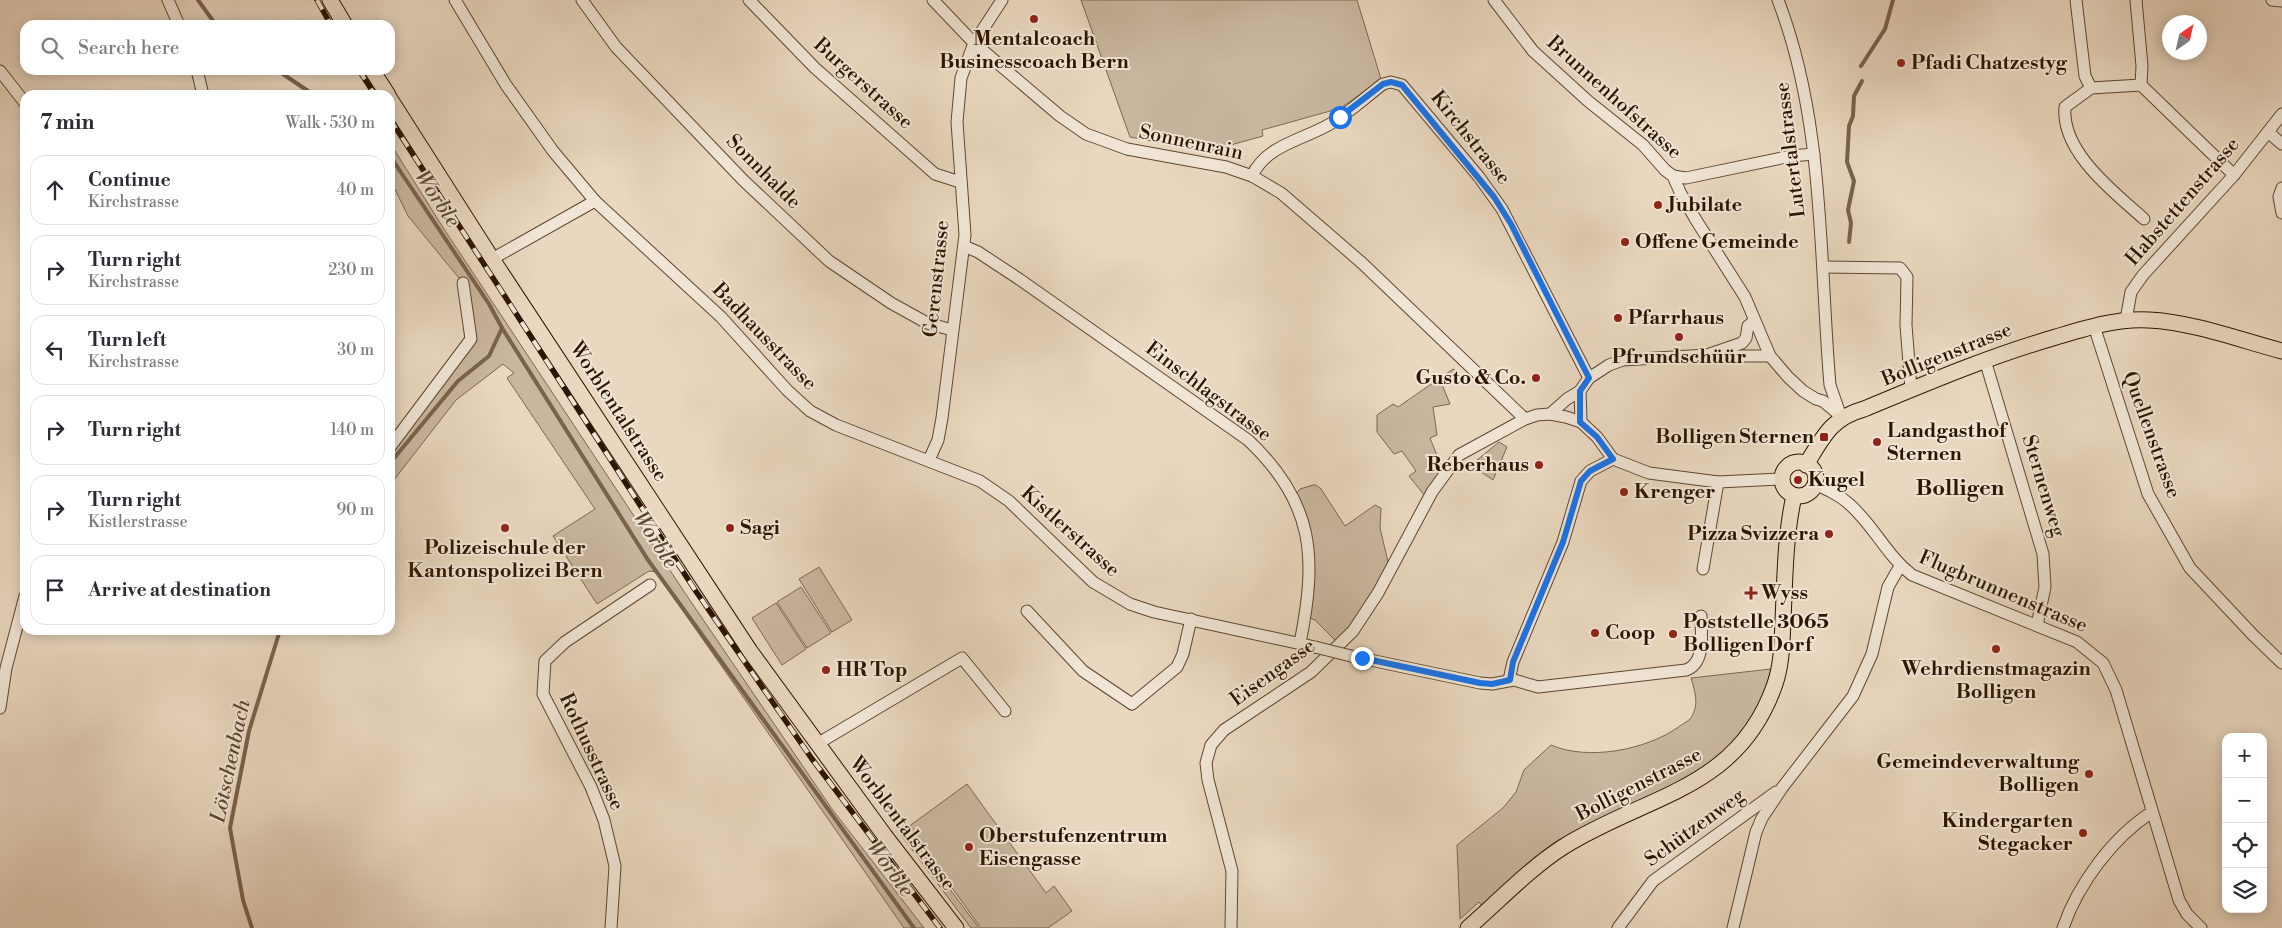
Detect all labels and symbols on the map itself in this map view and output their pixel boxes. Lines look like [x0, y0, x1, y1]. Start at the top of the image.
marker: Mentalcoach Businesscoach Bern [1028, 13, 1040, 25]
north arrow [2162, 15, 2207, 60]
place label: Mentalcoach Businesscoach Bern [939, 27, 1129, 75]
street label: Brunnenhofstrasse [1541, 30, 1687, 165]
street label: Burgerstrasse [807, 32, 918, 135]
place label: Pfadi Chatzestyg [1911, 51, 2068, 76]
marker: Pfadi Chatzestyg [1895, 57, 1907, 69]
street label: Lutertalstrasse [1770, 81, 1812, 219]
street label: Kirchstrasse [1424, 86, 1516, 190]
route start [1329, 106, 1352, 129]
street label: Sonnenrain [1137, 120, 1245, 166]
street label: Sonnhalde [720, 129, 806, 215]
street label: Habstettenstrasse [2120, 133, 2246, 271]
water label: Worble [409, 165, 466, 233]
place label: Jubilate [1665, 193, 1742, 218]
marker: Jubilate [1652, 199, 1664, 211]
street label: Gerenstrasse [918, 219, 956, 339]
place label: Offene Gemeinde [1635, 230, 1799, 255]
marker: Offene Gemeinde [1619, 236, 1631, 248]
street label: Badhausstrasse [706, 277, 822, 396]
place label: Pfarrhaus [1628, 306, 1724, 331]
marker: Pfarrhaus [1612, 312, 1624, 324]
street label: Bolligenstrasse [1877, 318, 2016, 393]
marker: Pfrundschüür [1673, 331, 1685, 343]
street label: Einschlagstrasse [1140, 336, 1276, 448]
street label: Worblentalstrasse [563, 337, 672, 487]
place label: Pfrundschüür [1612, 345, 1746, 370]
place label: Gusto & Co. [1416, 366, 1526, 391]
street label: Quellenstrasse [2116, 368, 2186, 502]
marker: Gusto & Co. [1530, 372, 1542, 384]
place label: Landgasthof Sternen [1887, 419, 2009, 467]
place label: Bolligen Sternen [1655, 425, 1815, 450]
marker: Bolligen Sternen [1818, 431, 1830, 443]
street label: Sternenweg [2016, 432, 2071, 541]
marker: Landgasthof Sternen [1871, 436, 1883, 448]
place label: Reberhaus [1427, 453, 1529, 478]
marker: Reberhaus [1533, 459, 1545, 471]
place label: Kugel [1808, 468, 1866, 493]
marker: Kugel [1792, 474, 1804, 486]
district label: Bolligen [1916, 475, 2005, 502]
place label: Krenger [1634, 480, 1715, 505]
street label: Kistlerstrasse [1015, 481, 1125, 583]
marker: Krenger [1618, 486, 1630, 498]
water label: Worble [627, 506, 683, 574]
place label: Sagi [740, 516, 781, 541]
marker: Polizeischule der Kantonspolizei Bern [499, 522, 511, 534]
marker: Sagi [724, 522, 736, 534]
place label: Pizza Svizzera [1687, 522, 1819, 547]
marker: Pizza Svizzera [1823, 528, 1835, 540]
place label: Polizeischule der Kantonspolizei Bern [407, 536, 603, 584]
street label: Flugbrunnenstrasse [1915, 545, 2091, 639]
place label: Wyss [1760, 581, 1808, 606]
marker: Wyss [1745, 587, 1757, 599]
place label: Poststelle 3065 Bolligen Dorf [1683, 610, 1829, 658]
place label: Coop [1605, 621, 1655, 646]
marker: Coop [1589, 627, 1601, 639]
marker: Poststelle 3065 Bolligen Dorf [1667, 628, 1679, 640]
street label: Eisengasse [1225, 634, 1321, 712]
marker: Wehrdienstmagazin Bolligen [1990, 643, 2002, 655]
route end [1351, 647, 1374, 670]
place label: Wehrdienstmagazin Bolligen [1900, 657, 2091, 705]
place label: HR Top [836, 658, 908, 683]
marker: HR Top [820, 664, 832, 676]
street label: Rothusstrasse [553, 689, 629, 815]
water label: Lötschenbach [205, 697, 257, 826]
street label: Bolligenstrasse [1571, 742, 1706, 828]
place label: Gemeindeverwaltung Bolligen [1876, 750, 2080, 798]
street label: Worblentalstrasse [844, 752, 960, 896]
marker: Gemeindeverwaltung Bolligen [2083, 768, 2095, 780]
street label: Schützenweg [1640, 783, 1750, 873]
place label: Kindergarten Stegacker [1942, 809, 2074, 857]
place label: Oberstufenzentrum Eisengasse [979, 824, 1167, 872]
marker: Kindergarten Stegacker [2077, 827, 2089, 839]
water label: Worble [861, 836, 919, 902]
marker: Oberstufenzentrum Eisengasse [963, 841, 975, 853]

